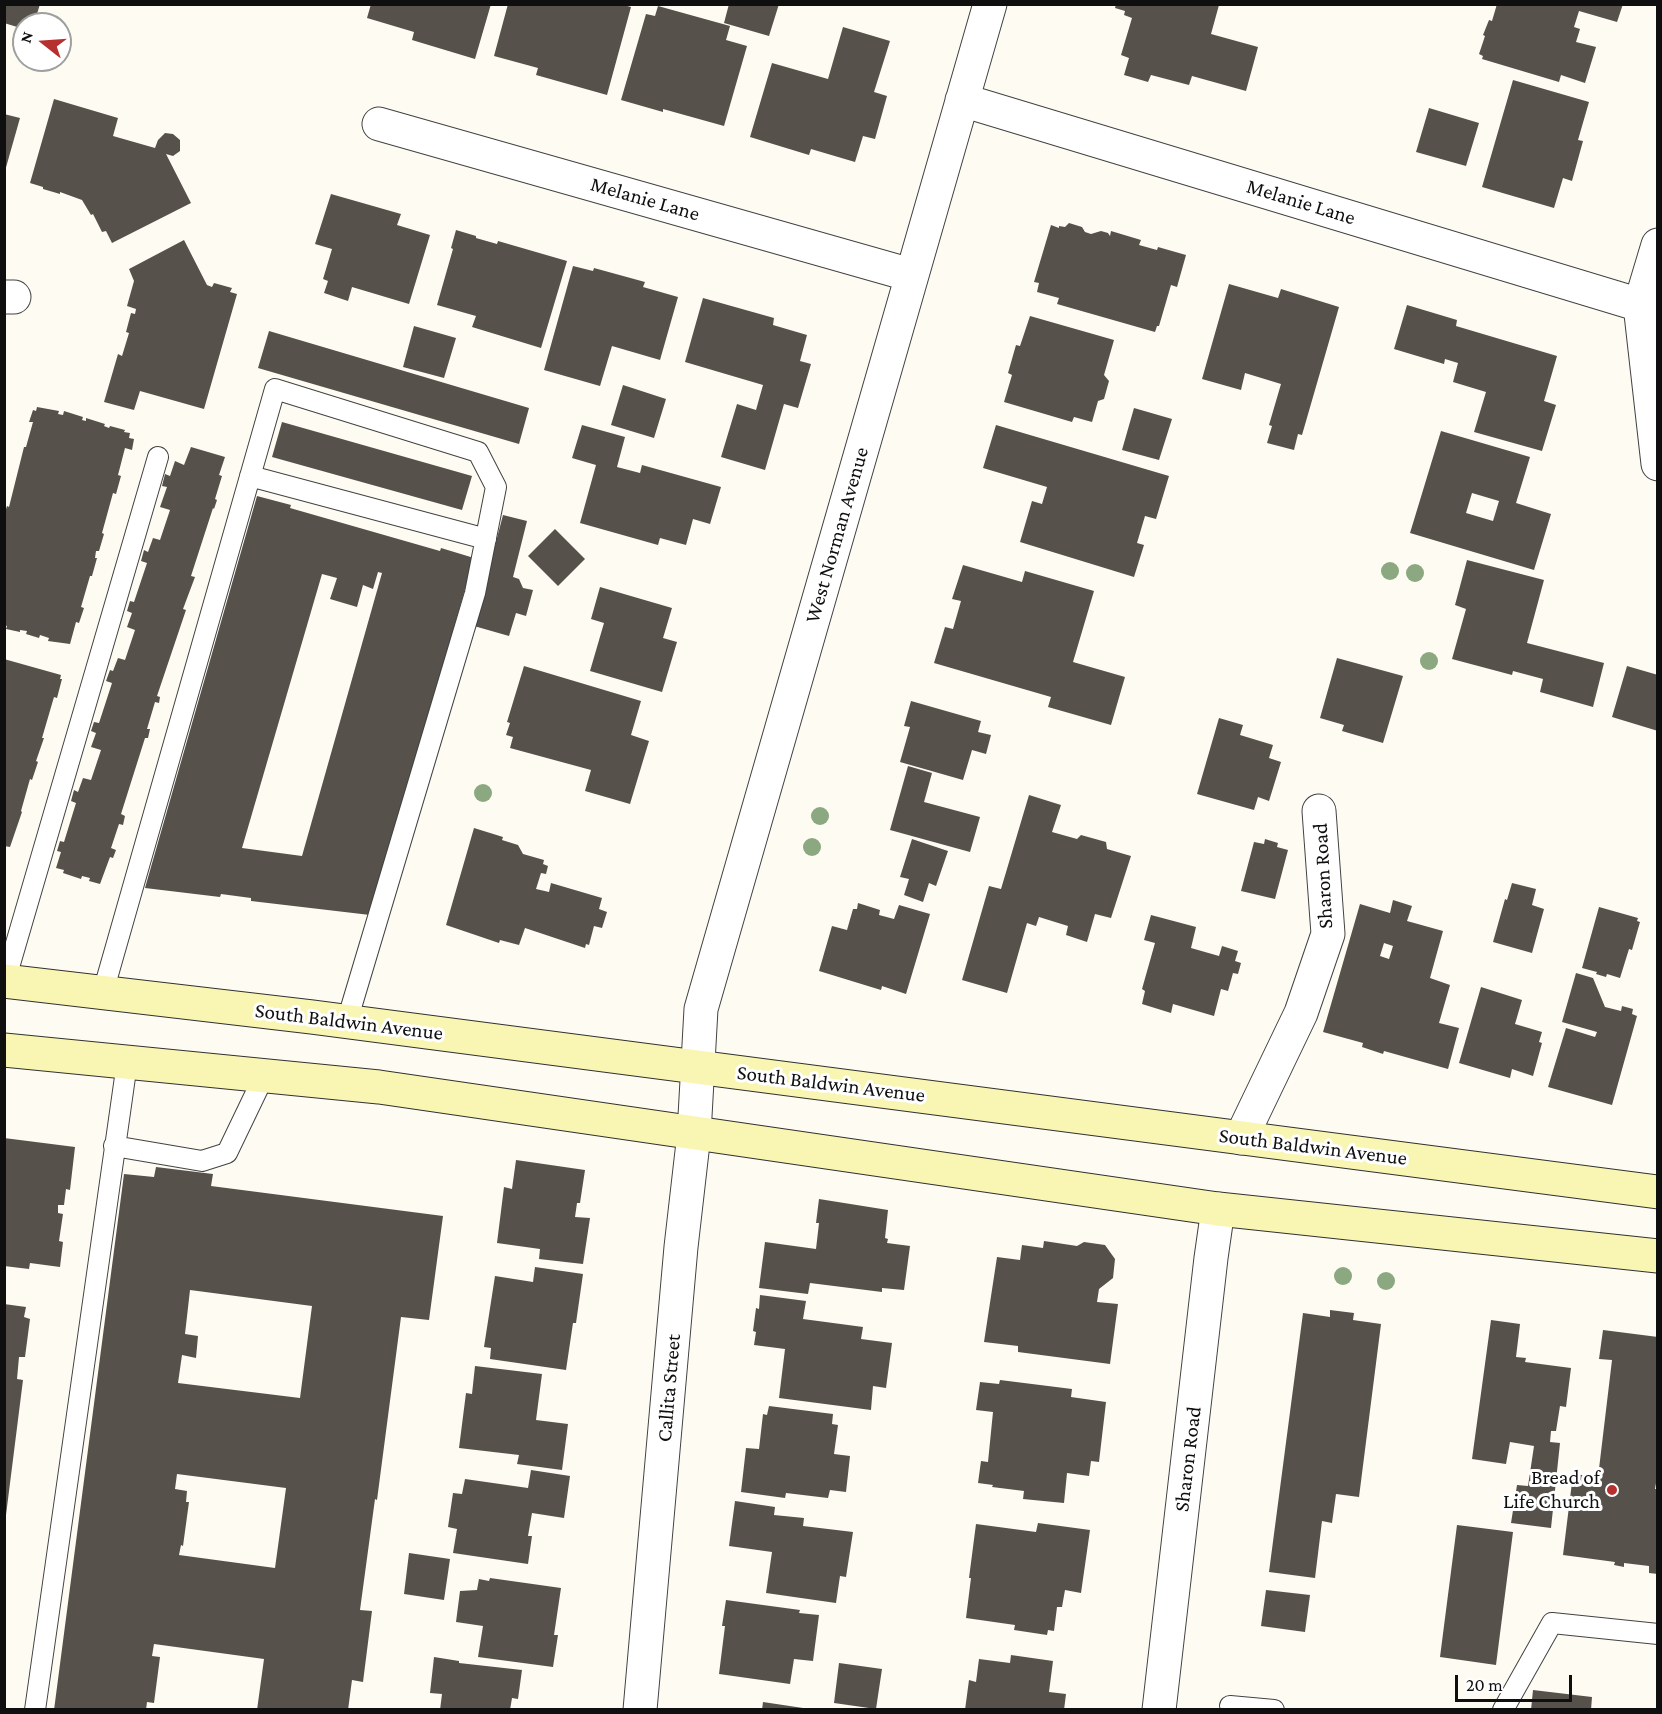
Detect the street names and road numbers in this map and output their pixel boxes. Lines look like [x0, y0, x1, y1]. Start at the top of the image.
street label: Melanie Lane [587, 171, 703, 227]
street label: Melanie Lane [1244, 173, 1358, 231]
street label: West Norman Avenue [800, 444, 874, 626]
street label: Sharon Road [1308, 822, 1338, 930]
street label: South Baldwin Avenue [253, 998, 445, 1046]
street label: South Baldwin Avenue [735, 1060, 927, 1108]
street label: South Baldwin Avenue [1217, 1123, 1409, 1171]
street label: Callita Street [652, 1333, 686, 1443]
street label: Sharon Road [1169, 1405, 1207, 1513]

